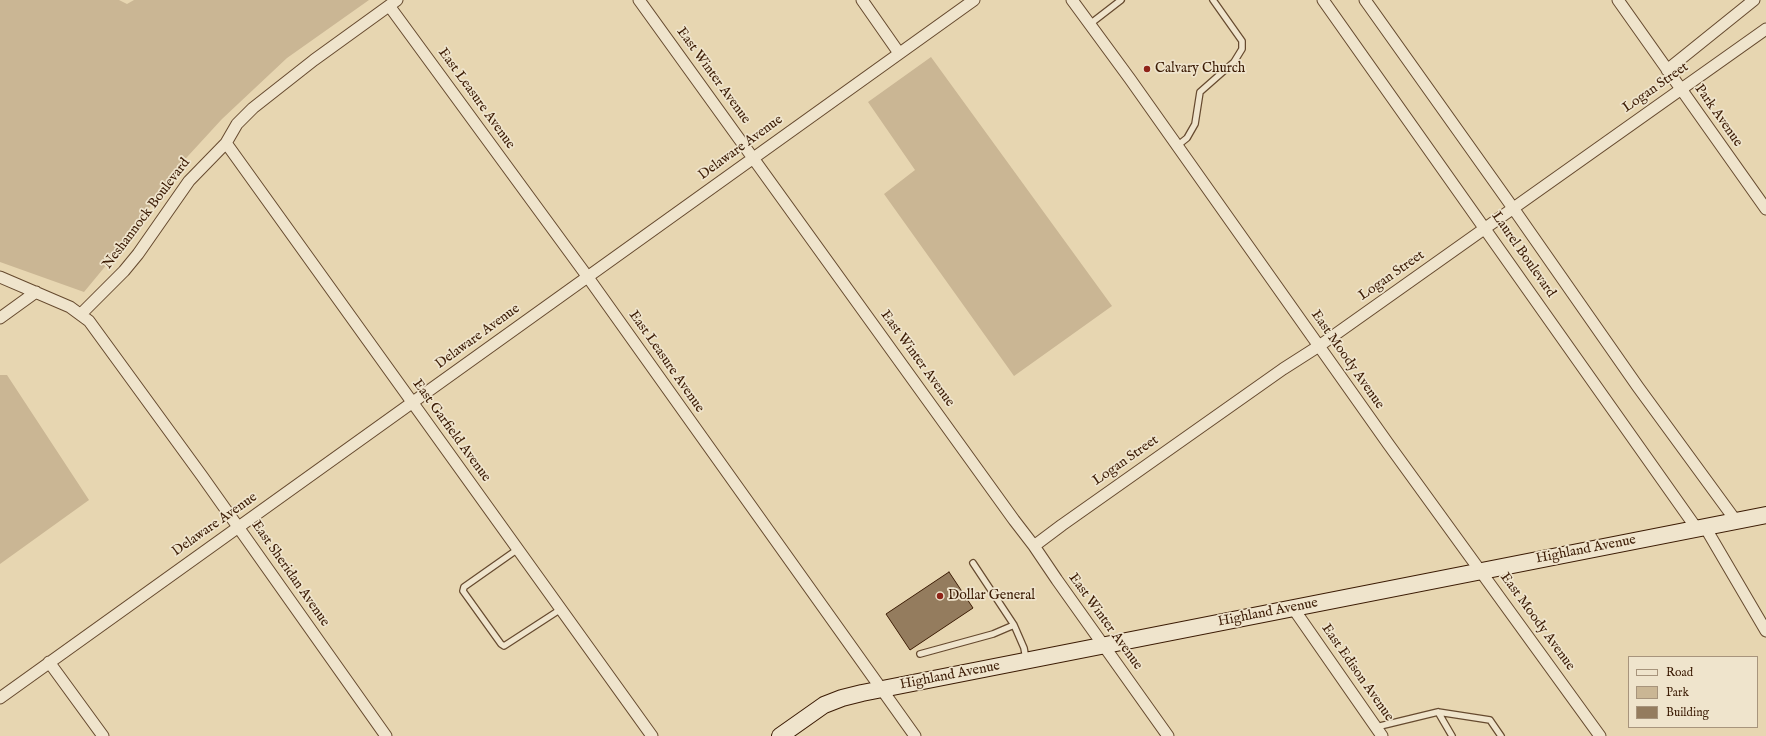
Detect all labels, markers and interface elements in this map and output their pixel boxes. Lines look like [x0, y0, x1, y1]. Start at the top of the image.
street label: East Winter Avenue [672, 24, 754, 128]
street label: East Leasure Avenue [434, 45, 518, 153]
street label: Logan Street [1620, 59, 1692, 117]
place label: Calvary Church [1155, 61, 1245, 77]
marker: Calvary Church [1142, 64, 1152, 74]
street label: Park Avenue [1690, 82, 1746, 150]
street label: Delaware Avenue [696, 112, 786, 184]
street label: Neshannock Boulevard [100, 155, 194, 273]
street label: Laurel Boulevard [1487, 209, 1559, 301]
street label: Logan Street [1356, 247, 1428, 305]
street label: Delaware Avenue [433, 301, 523, 373]
street label: East Winter Avenue [876, 307, 958, 411]
street label: East Moody Avenue [1307, 307, 1387, 413]
street label: East Leasure Avenue [625, 308, 707, 416]
street label: East Garfield Avenue [408, 377, 494, 485]
street label: Logan Street [1090, 432, 1162, 490]
street label: Delaware Avenue [169, 489, 261, 561]
street label: East Sheridan Avenue [247, 518, 333, 630]
street label: Highland Avenue [1535, 532, 1637, 568]
street label: East Winter Avenue [1064, 570, 1146, 674]
street label: East Moody Avenue [1496, 570, 1578, 674]
place label: Dollar General [948, 588, 1035, 604]
marker: Dollar General [935, 591, 945, 601]
street label: Highland Avenue [1217, 595, 1319, 631]
street label: East Edison Avenue [1317, 621, 1397, 725]
legend [1628, 656, 1758, 728]
street label: Highland Avenue [899, 658, 1001, 694]
text: Road [1666, 665, 1693, 680]
text: Park [1666, 685, 1689, 700]
text: Building [1666, 705, 1709, 720]

